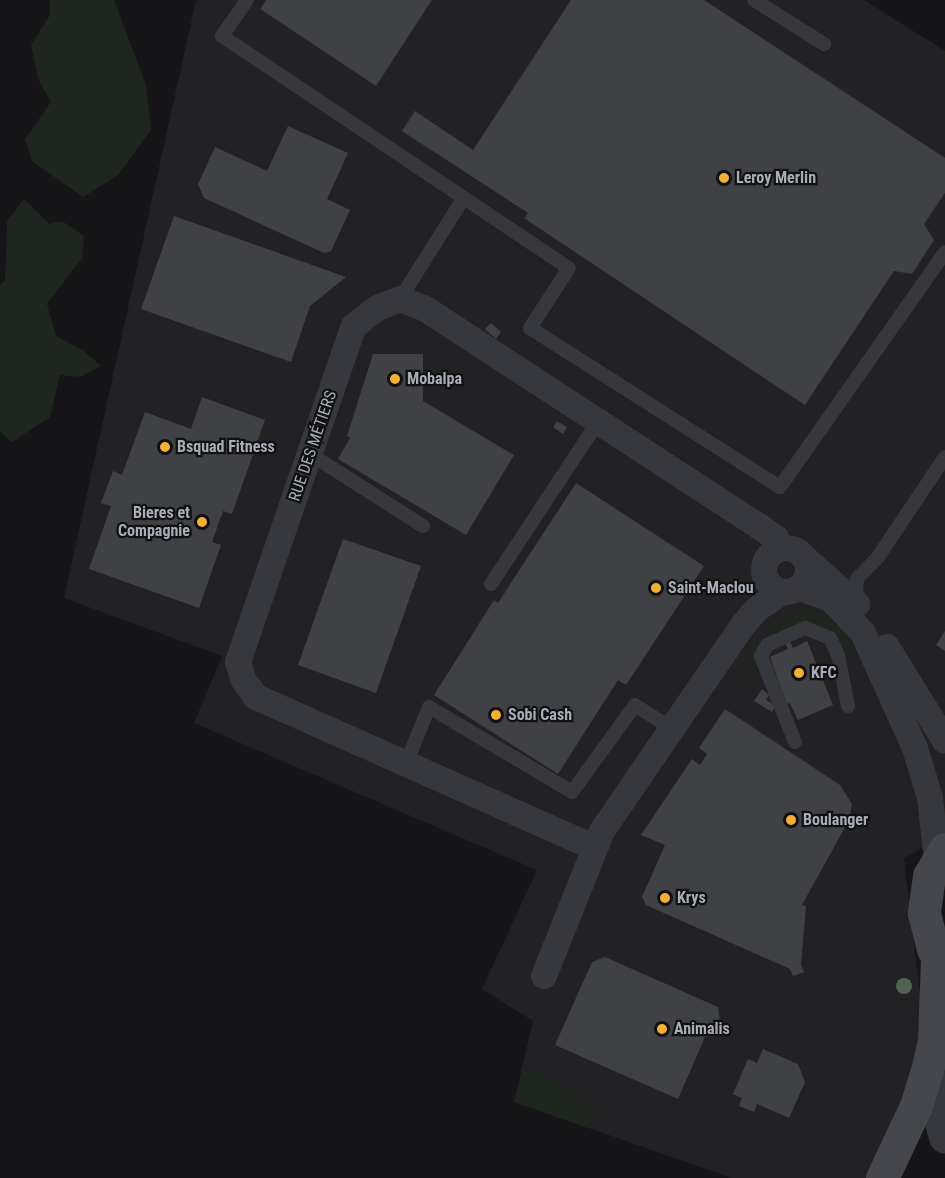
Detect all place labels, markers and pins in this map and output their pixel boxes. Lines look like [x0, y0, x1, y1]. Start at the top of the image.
place label: Leroy Merlin [736, 168, 816, 188]
marker: Leroy Merlin [717, 171, 731, 185]
place label: Mobalpa [407, 369, 462, 389]
marker: Mobalpa [388, 372, 402, 386]
place label: Bsquad Fitness [177, 437, 275, 457]
marker: Bsquad Fitness [158, 440, 172, 454]
place label: Bieres et Compagnie [118, 503, 190, 541]
marker: Bieres et Compagnie [195, 515, 209, 529]
place label: Saint-Maclou [668, 578, 754, 598]
marker: Saint-Maclou [649, 581, 663, 595]
place label: KFC [811, 663, 837, 683]
marker: KFC [792, 666, 806, 680]
place label: Sobi Cash [508, 705, 572, 725]
marker: Sobi Cash [489, 708, 503, 722]
place label: Boulanger [803, 810, 868, 830]
marker: Boulanger [784, 813, 798, 827]
place label: Krys [677, 888, 706, 908]
marker: Krys [658, 891, 672, 905]
place label: Animalis [674, 1019, 730, 1039]
marker: Animalis [655, 1022, 669, 1036]

